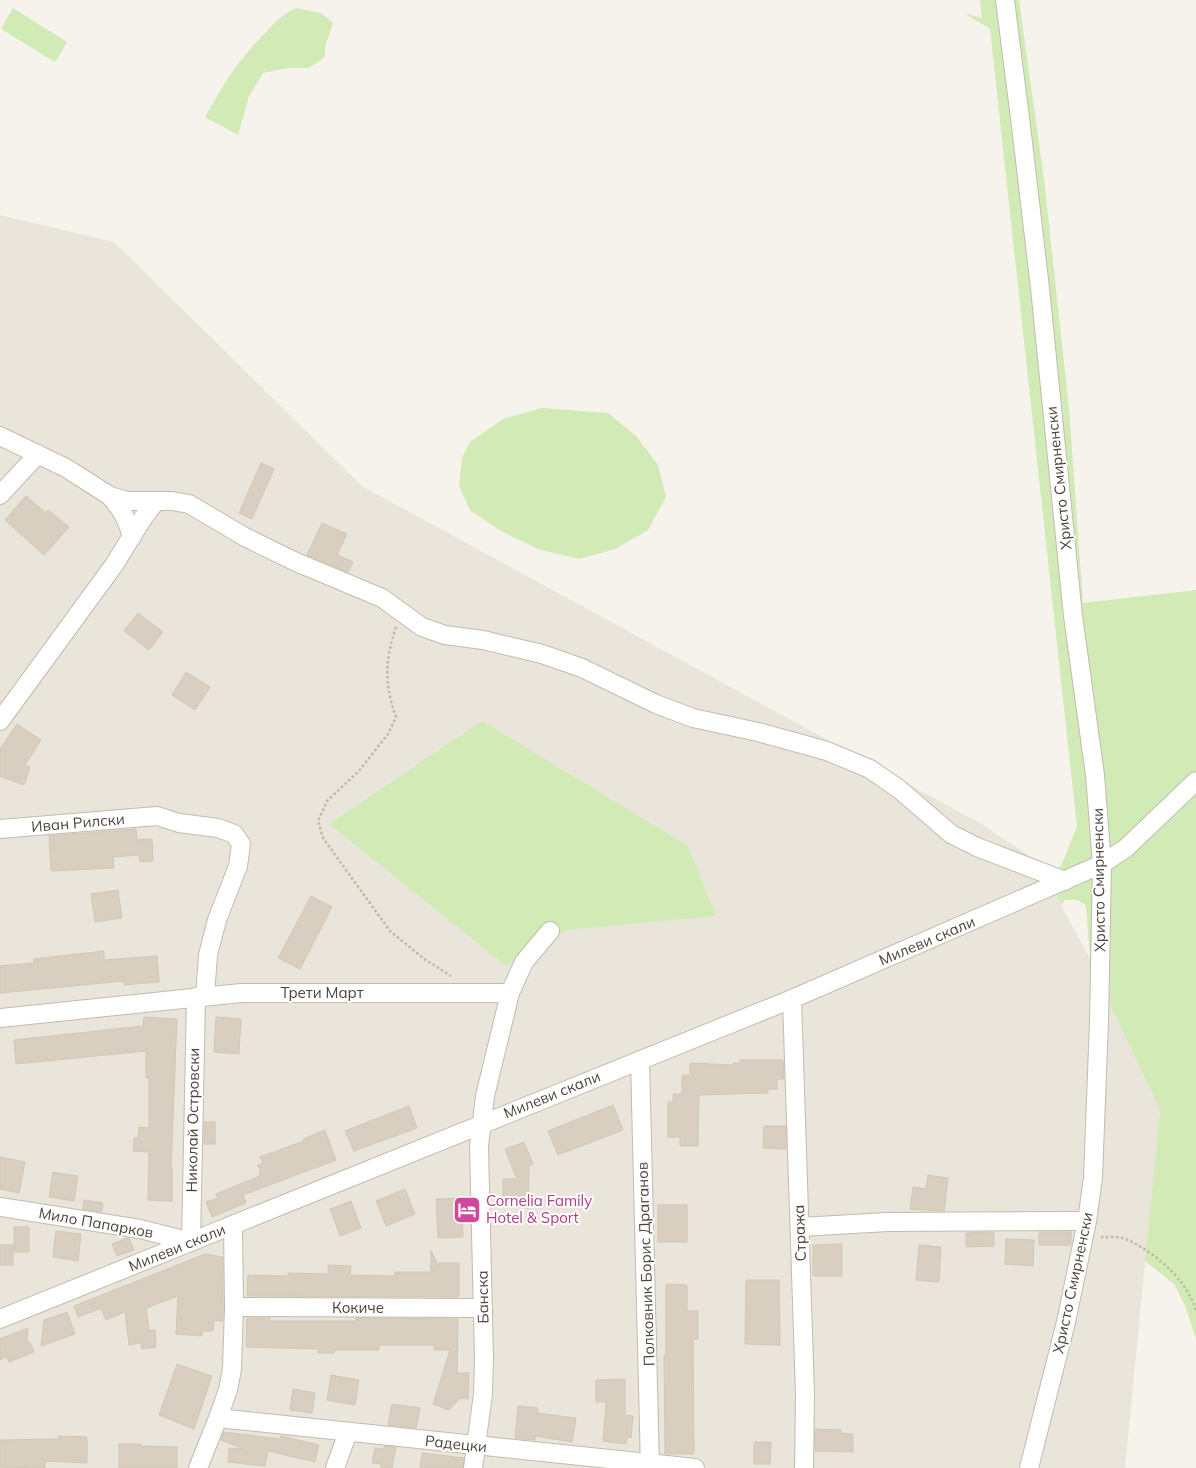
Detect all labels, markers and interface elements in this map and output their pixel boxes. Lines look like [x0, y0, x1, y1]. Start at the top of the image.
street label: Христо Смирненски [1042, 405, 1075, 551]
street label: Христо Смирненски [1088, 808, 1109, 952]
street label: Иван Рилски [31, 809, 125, 836]
street label: Милеви скали [876, 912, 978, 969]
street label: Трети Март [280, 983, 364, 1002]
street label: Николай Островски [182, 1048, 203, 1192]
street label: Милеви скали [501, 1067, 603, 1123]
street label: Полковник Борис Драганов [632, 1161, 659, 1367]
place label: Cornelia Family Hotel & Sport [486, 1191, 592, 1227]
hotel icon: Cornelia Family Hotel & Sport [452, 1195, 482, 1225]
street label: Мило Папарков [37, 1203, 155, 1242]
street label: Стража [789, 1204, 810, 1262]
street label: Христо Смирненски [1048, 1210, 1097, 1355]
street label: Милеви скали [126, 1220, 228, 1276]
street label: Банска [473, 1270, 492, 1324]
street label: Кокиче [332, 1298, 384, 1317]
street label: Радецки [424, 1431, 488, 1456]

